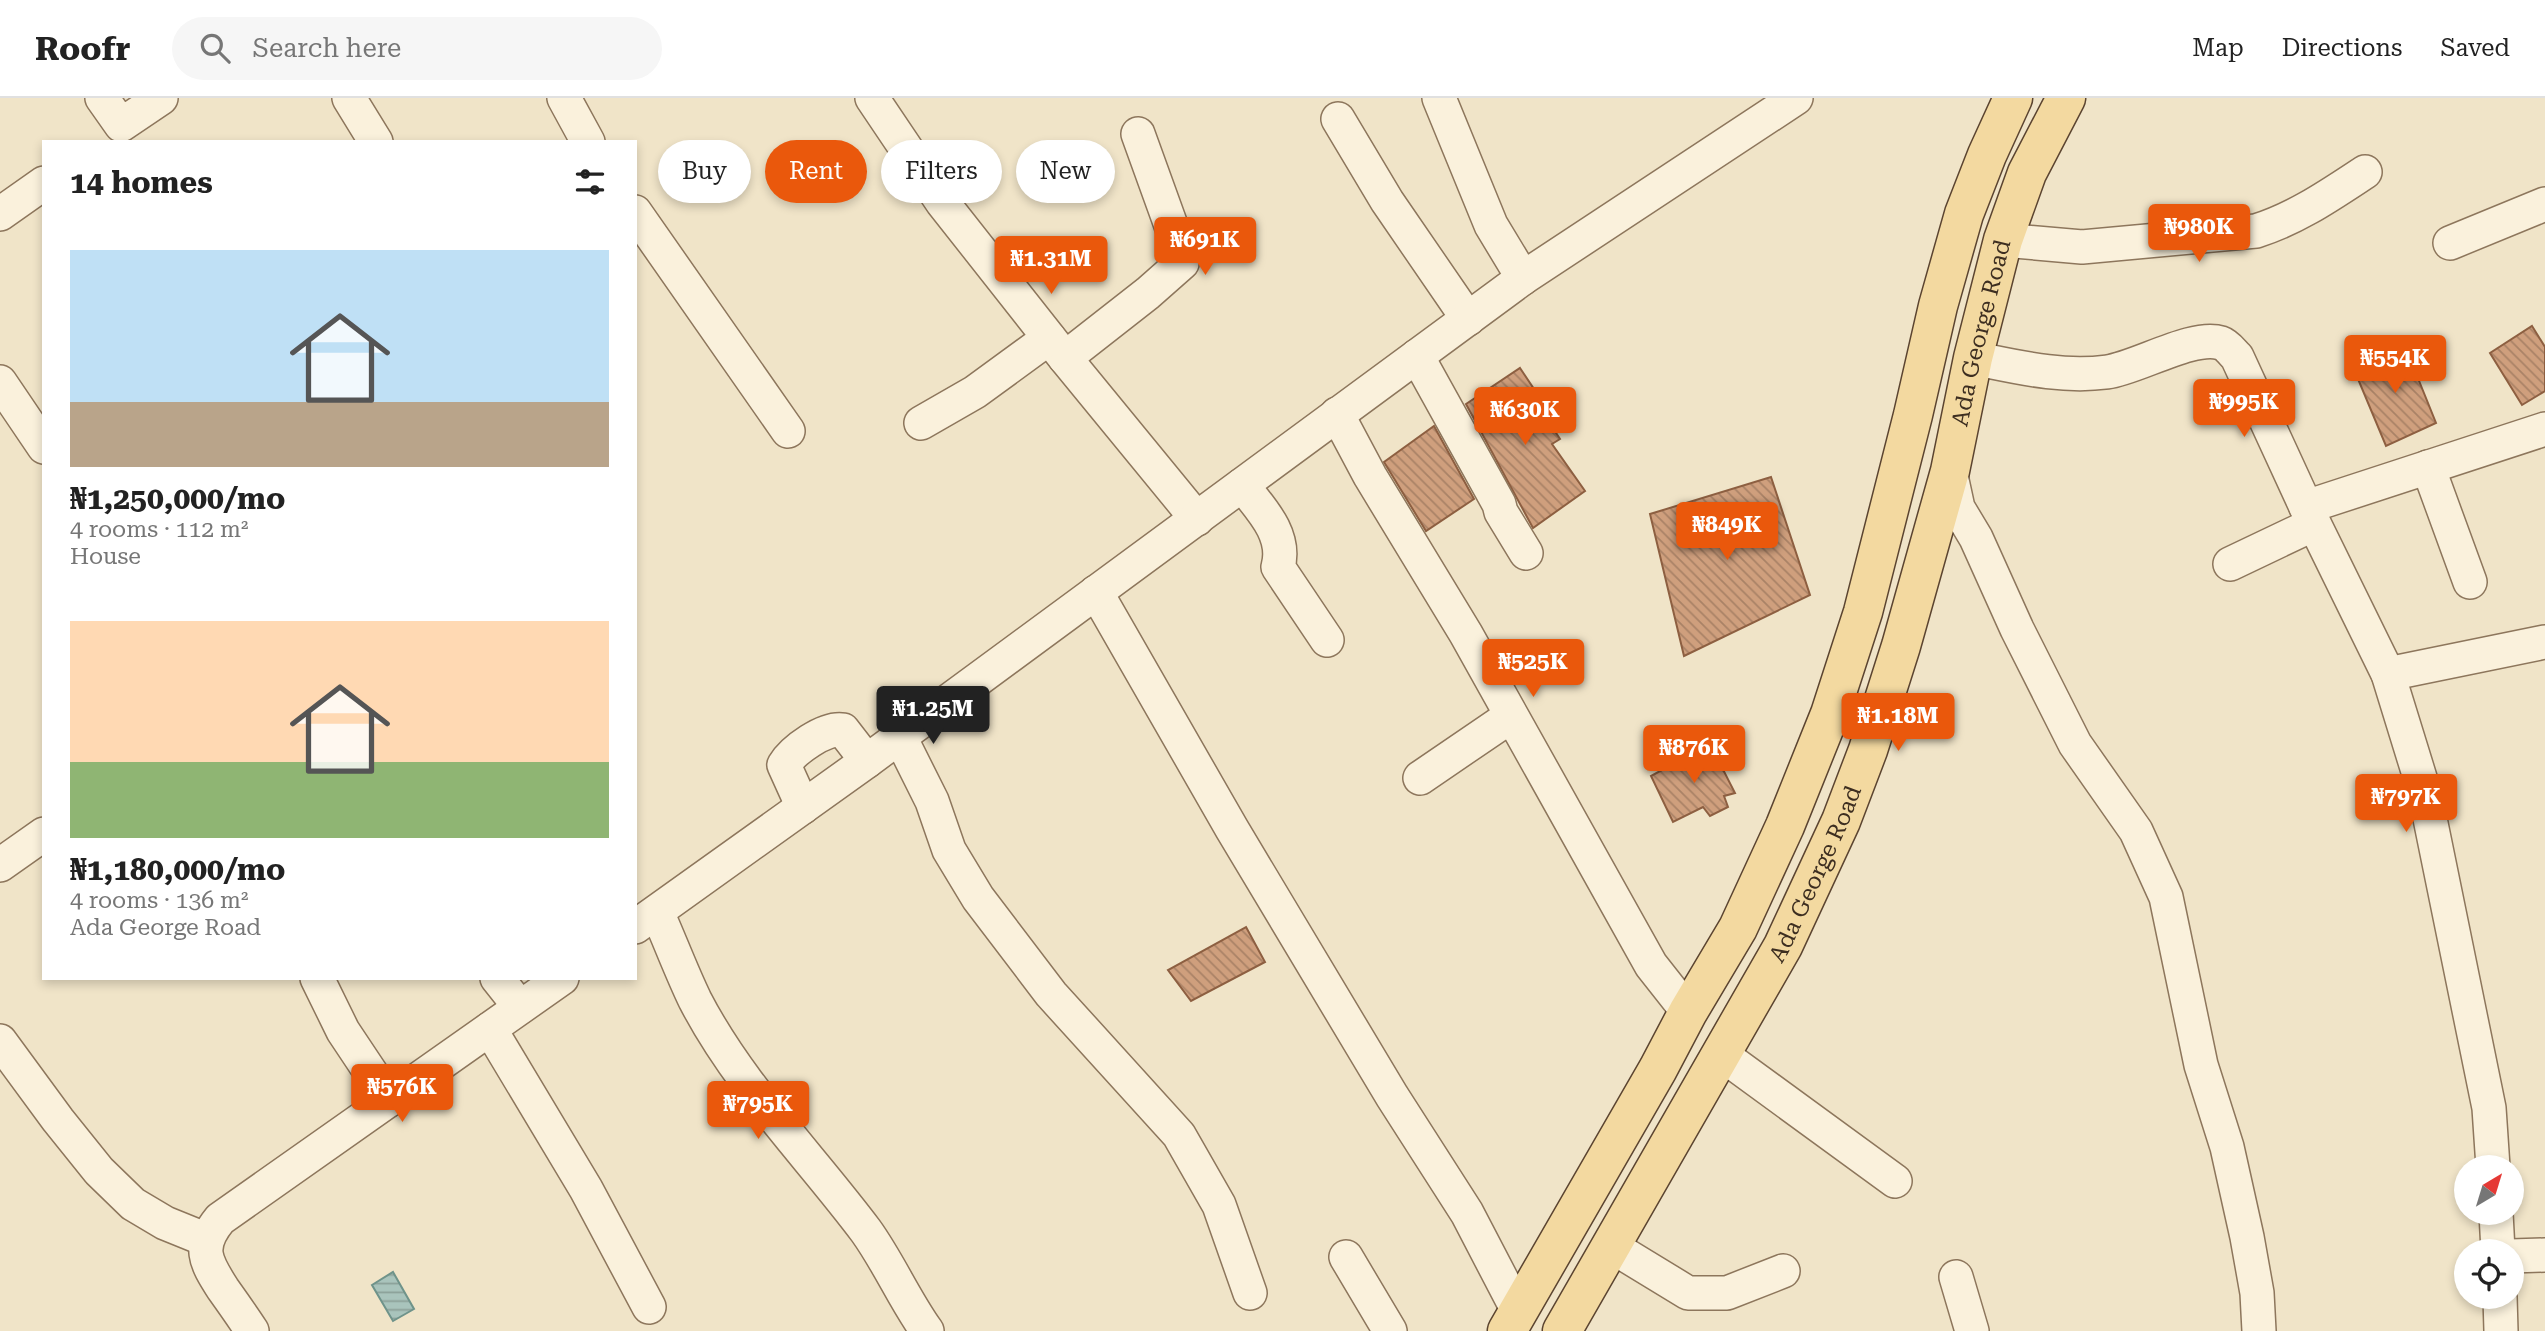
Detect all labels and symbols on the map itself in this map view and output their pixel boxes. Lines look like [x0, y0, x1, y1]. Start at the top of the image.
pin: ₦980K [2150, 204, 2248, 264]
pin: ₦691K [1156, 218, 1254, 277]
pin: ₦1.31M [994, 236, 1108, 296]
street label: Ada George Road [1946, 237, 2017, 429]
pin: ₦554K [2346, 336, 2444, 395]
pin: ₦995K [2195, 380, 2293, 439]
pin: ₦630K [1476, 388, 1574, 447]
pin: ₦849K [1678, 503, 1776, 562]
pin: ₦525K [1484, 640, 1582, 699]
pin: ₦1.25M [876, 686, 990, 746]
pin: ₦1.18M [1841, 694, 1955, 753]
pin: ₦876K [1645, 726, 1743, 785]
pin: ₦797K [2357, 774, 2455, 834]
street label: Ada George Road [1764, 782, 1867, 967]
pin: ₦576K [353, 1065, 451, 1124]
pin: ₦795K [709, 1082, 807, 1141]
north arrow [2454, 1155, 2524, 1225]

